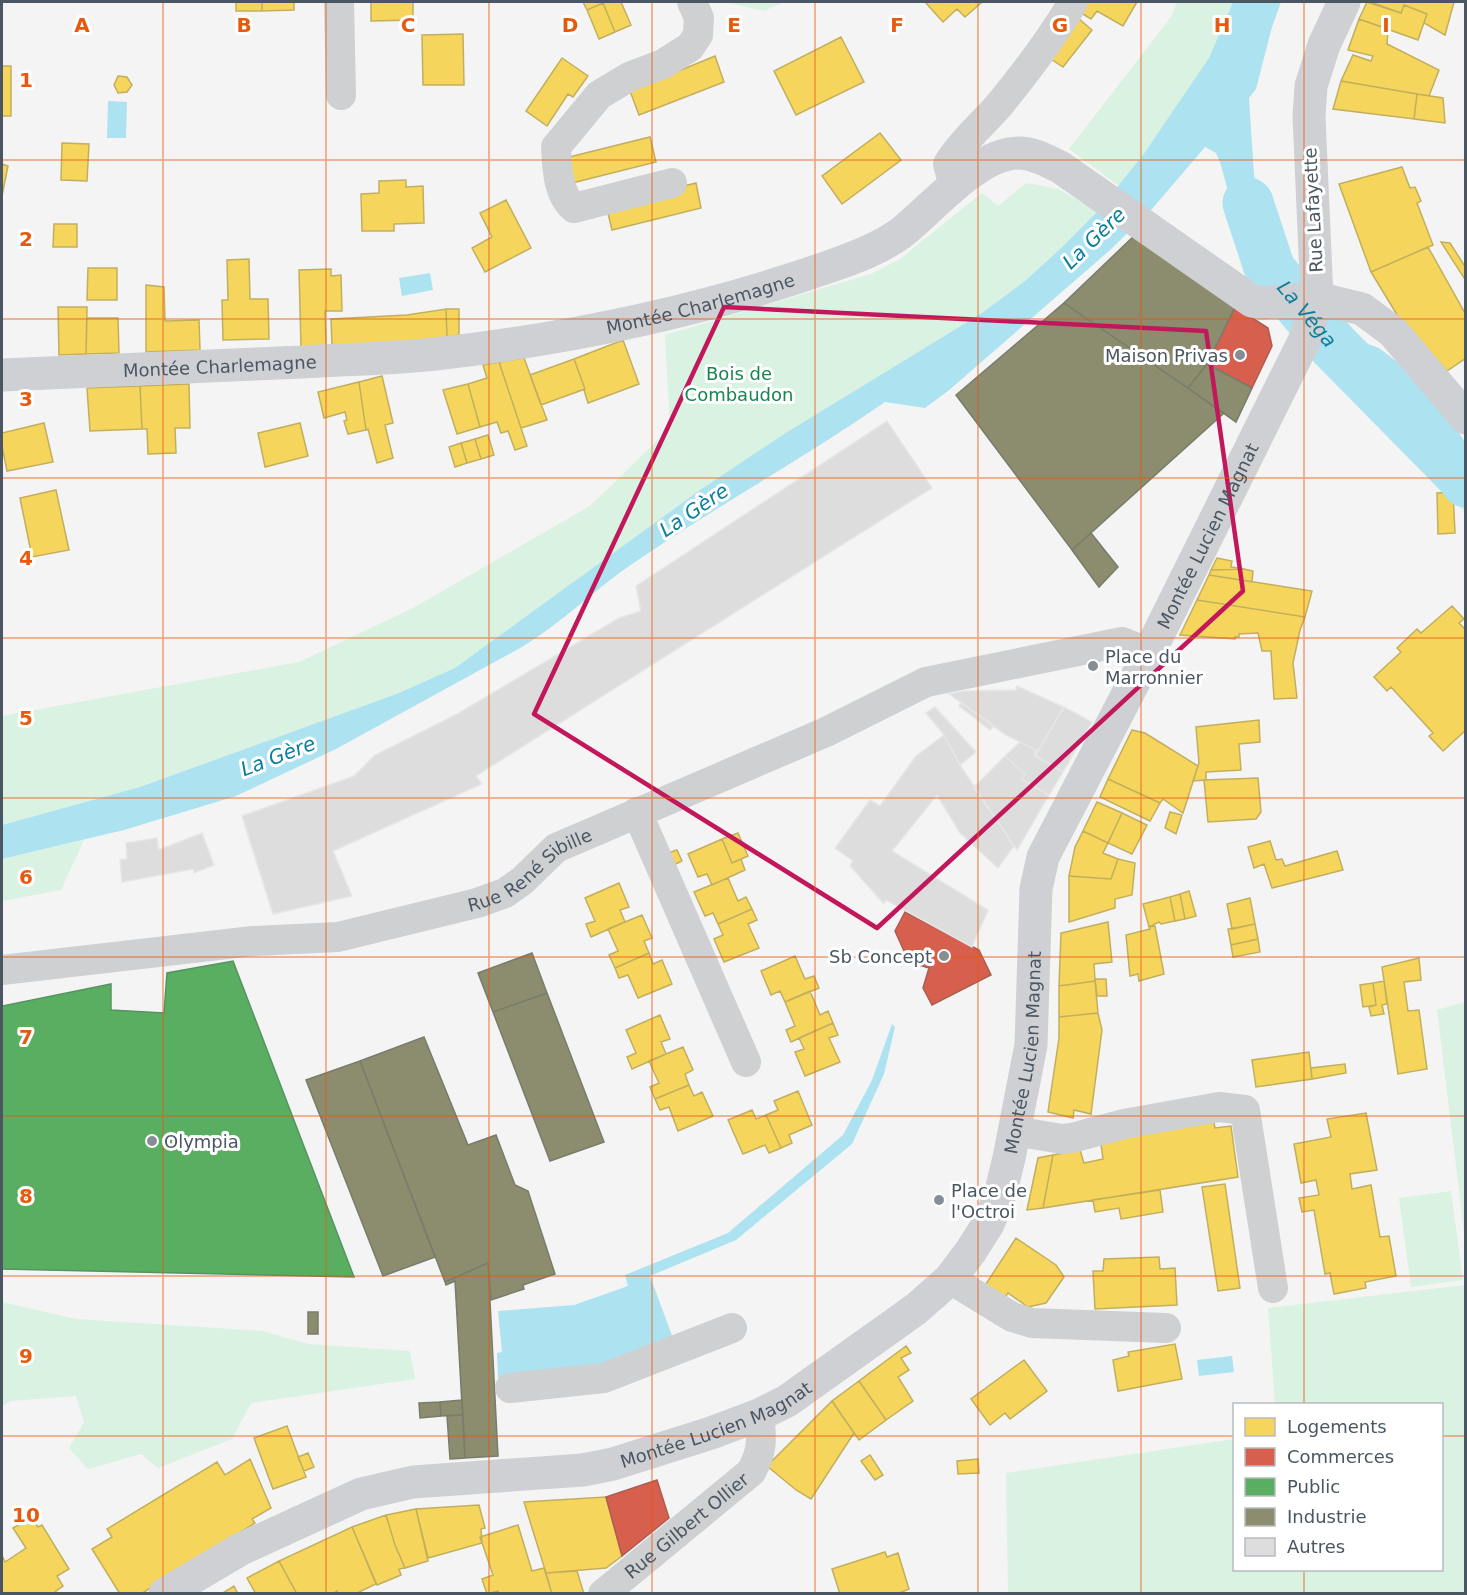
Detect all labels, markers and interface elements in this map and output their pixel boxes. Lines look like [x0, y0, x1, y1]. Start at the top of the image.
text: A [74, 13, 90, 37]
text: B [236, 13, 252, 37]
text: C [401, 13, 415, 37]
text: D [562, 13, 578, 37]
text: E [727, 13, 741, 37]
text: F [890, 13, 904, 37]
text: G [1052, 13, 1068, 37]
text: H [1214, 13, 1230, 37]
text: I [1382, 13, 1390, 37]
text: 1 [19, 68, 33, 92]
street label: Rue Lafayette [1299, 147, 1327, 273]
water label: La Gère [1058, 202, 1130, 274]
text: 2 [19, 227, 33, 251]
street label: Montée Charlemagne [604, 268, 797, 338]
water label: La Véga [1272, 276, 1342, 352]
place label: Maison Privas [1105, 345, 1228, 366]
marker: Maison Privas [1233, 348, 1247, 362]
street label: Montée Charlemagne [122, 351, 317, 381]
park label: Bois de Combaudon [685, 363, 793, 405]
text: 3 [19, 387, 33, 411]
street label: Montée Lucien Magnat [1152, 439, 1262, 632]
water label: La Gère [655, 478, 733, 542]
text: 4 [19, 546, 33, 570]
place label: Place du Marronnier [1105, 646, 1204, 688]
marker: Place du Marronnier [1086, 659, 1100, 673]
text: 5 [19, 706, 33, 730]
water label: La Gère [237, 731, 319, 781]
street label: Rue René Sibille [465, 823, 595, 915]
text: 6 [19, 865, 33, 889]
place label: Sb Concept [829, 946, 932, 967]
marker: Sb Concept [937, 949, 951, 963]
street label: Montée Lucien Magnat [1000, 951, 1045, 1156]
text: 7 [19, 1025, 33, 1049]
place label: Olympia [164, 1131, 239, 1152]
marker: Olympia [145, 1134, 159, 1148]
place label: Place de l'Octroi [951, 1180, 1027, 1222]
text: 8 [19, 1184, 33, 1208]
marker: Place de l'Octroi [932, 1193, 946, 1207]
text: 9 [19, 1344, 33, 1368]
street label: Montée Lucien Magnat [617, 1377, 815, 1472]
legend [1233, 1403, 1443, 1571]
text: Logements [1287, 1416, 1387, 1437]
text: Commerces [1287, 1446, 1394, 1467]
street label: Rue Gilbert Ollier [620, 1468, 753, 1582]
text: Public [1287, 1476, 1340, 1497]
text: 10 [12, 1503, 40, 1527]
text: Industrie [1287, 1506, 1366, 1527]
text: Autres [1287, 1536, 1345, 1557]

